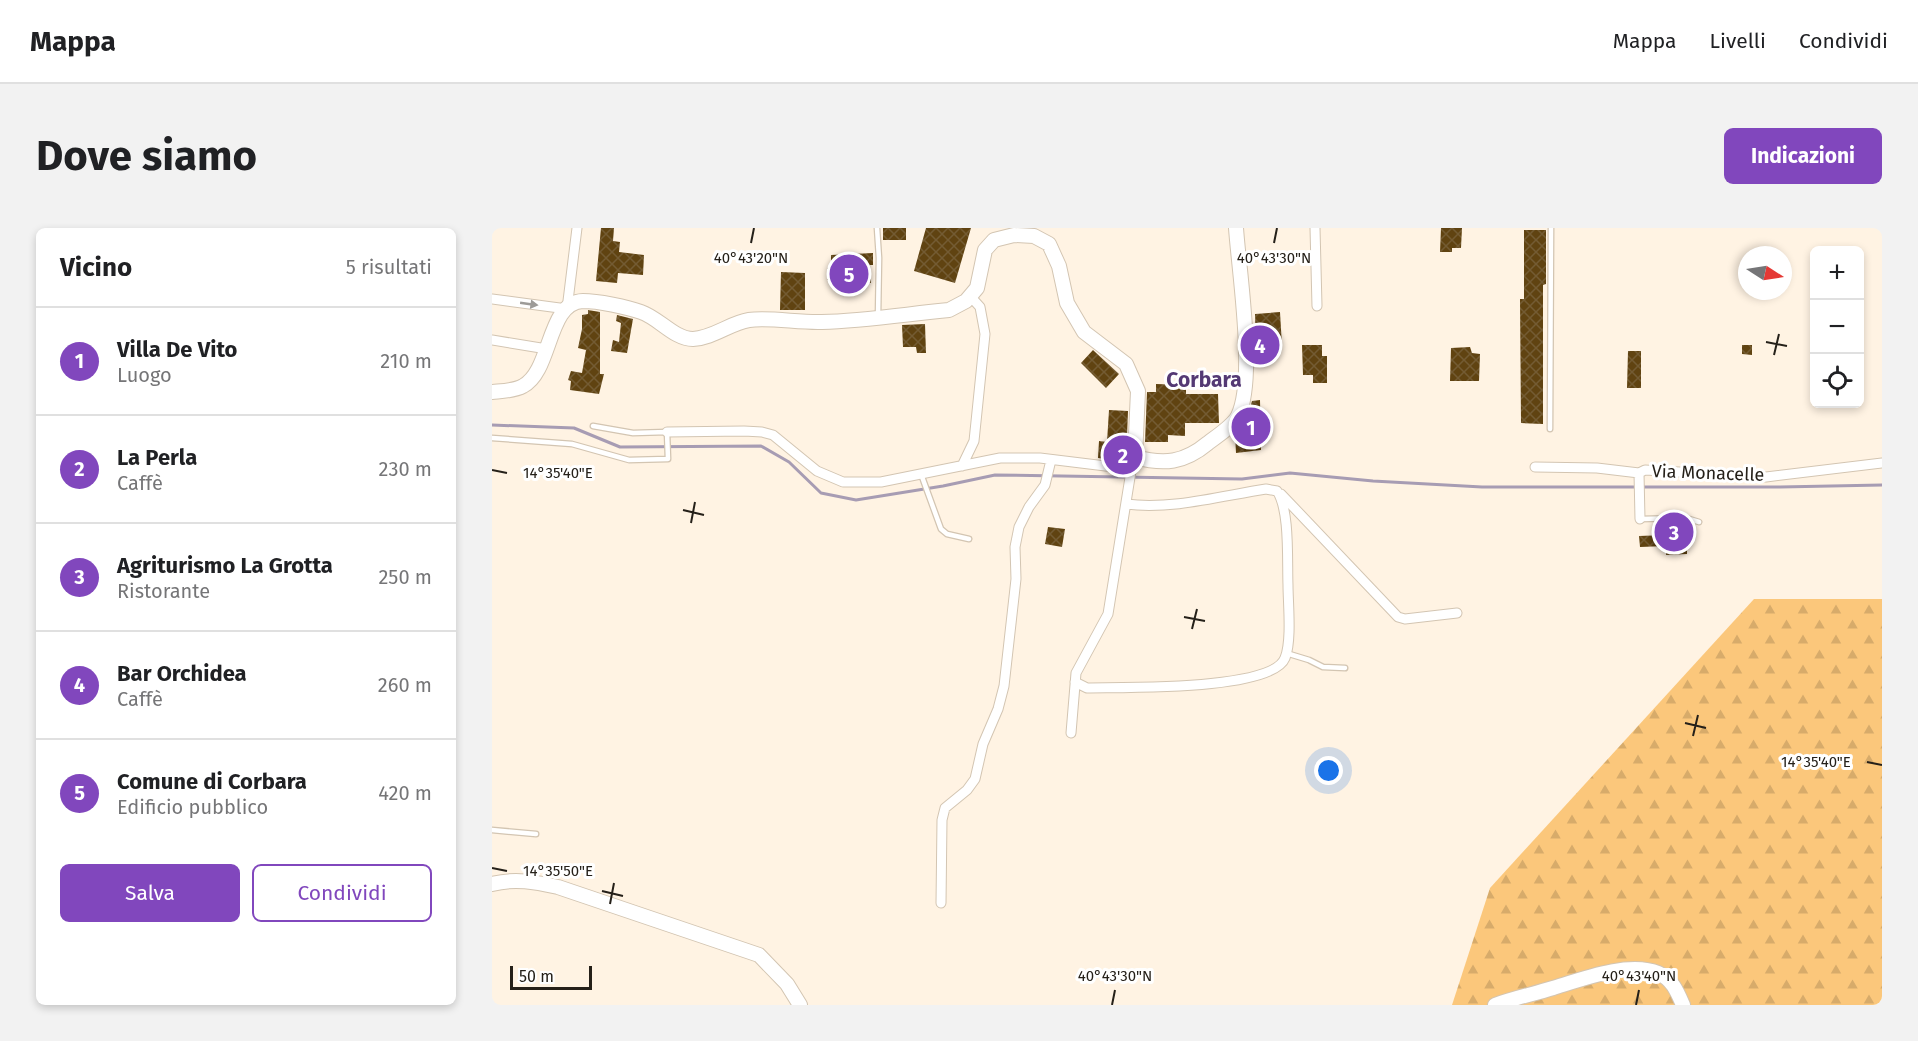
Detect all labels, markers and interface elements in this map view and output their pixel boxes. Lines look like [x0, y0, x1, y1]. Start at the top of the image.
text: Mappa [30, 25, 116, 58]
text: Mappa [1613, 28, 1677, 54]
text: Livelli [1710, 28, 1766, 54]
text: Condividi [1799, 28, 1888, 54]
button: Indicazioni [1724, 128, 1882, 184]
text: Dove siamo [36, 131, 257, 181]
north arrow [1738, 246, 1792, 300]
map controls [1810, 246, 1864, 408]
button: + [1810, 246, 1864, 300]
text: 40°43'20"N [714, 249, 788, 267]
text: 40°43'30"N [1237, 249, 1311, 267]
text: Vicino [60, 252, 132, 283]
pin: 5 [830, 252, 868, 296]
text: 5 risultati [346, 255, 432, 279]
one-way arrow [520, 299, 539, 308]
button: − [1810, 300, 1864, 354]
pin: 4 [1240, 322, 1280, 368]
text: Villa De Vito [117, 336, 237, 363]
text: 1 [75, 349, 84, 373]
text: 210 m [380, 349, 432, 373]
button: locate [1810, 354, 1864, 408]
text: Luogo [117, 363, 172, 387]
district label: Corbara [1166, 367, 1242, 393]
pin: 1 [1232, 404, 1270, 450]
pin: 2 [1104, 432, 1142, 478]
text: La Perla [117, 444, 197, 471]
text: 2 [74, 457, 85, 481]
text: 230 m [379, 457, 432, 481]
street label: Via Monacelle [1651, 460, 1765, 486]
text: 14°35'40"E [523, 464, 593, 482]
text: Caffè [117, 471, 163, 495]
pin: 3 [1654, 510, 1694, 554]
text: Agriturismo La Grotta [117, 552, 333, 579]
text: 3 [74, 565, 85, 589]
text: 250 m [378, 565, 432, 589]
text: Ristorante [117, 579, 210, 603]
text: Bar Orchidea [117, 660, 247, 687]
text: 4 [74, 673, 85, 697]
text: 260 m [378, 673, 432, 697]
text: Caffè [117, 687, 163, 711]
text: 14°35'40"E [1781, 753, 1851, 771]
your location [1314, 756, 1343, 785]
text: Comune di Corbara [117, 768, 307, 795]
text: 5 [74, 781, 85, 805]
text: 420 m [378, 781, 432, 805]
text: Edificio pubblico [117, 795, 268, 819]
text: 14°35'50"E [523, 862, 593, 880]
button: Salva [60, 864, 240, 922]
button: Condividi [252, 864, 432, 922]
scale bar [510, 963, 592, 990]
text: 50 m [519, 967, 554, 986]
text: 40°43'30"N [1078, 967, 1152, 985]
text: 40°43'40"N [1602, 967, 1676, 985]

